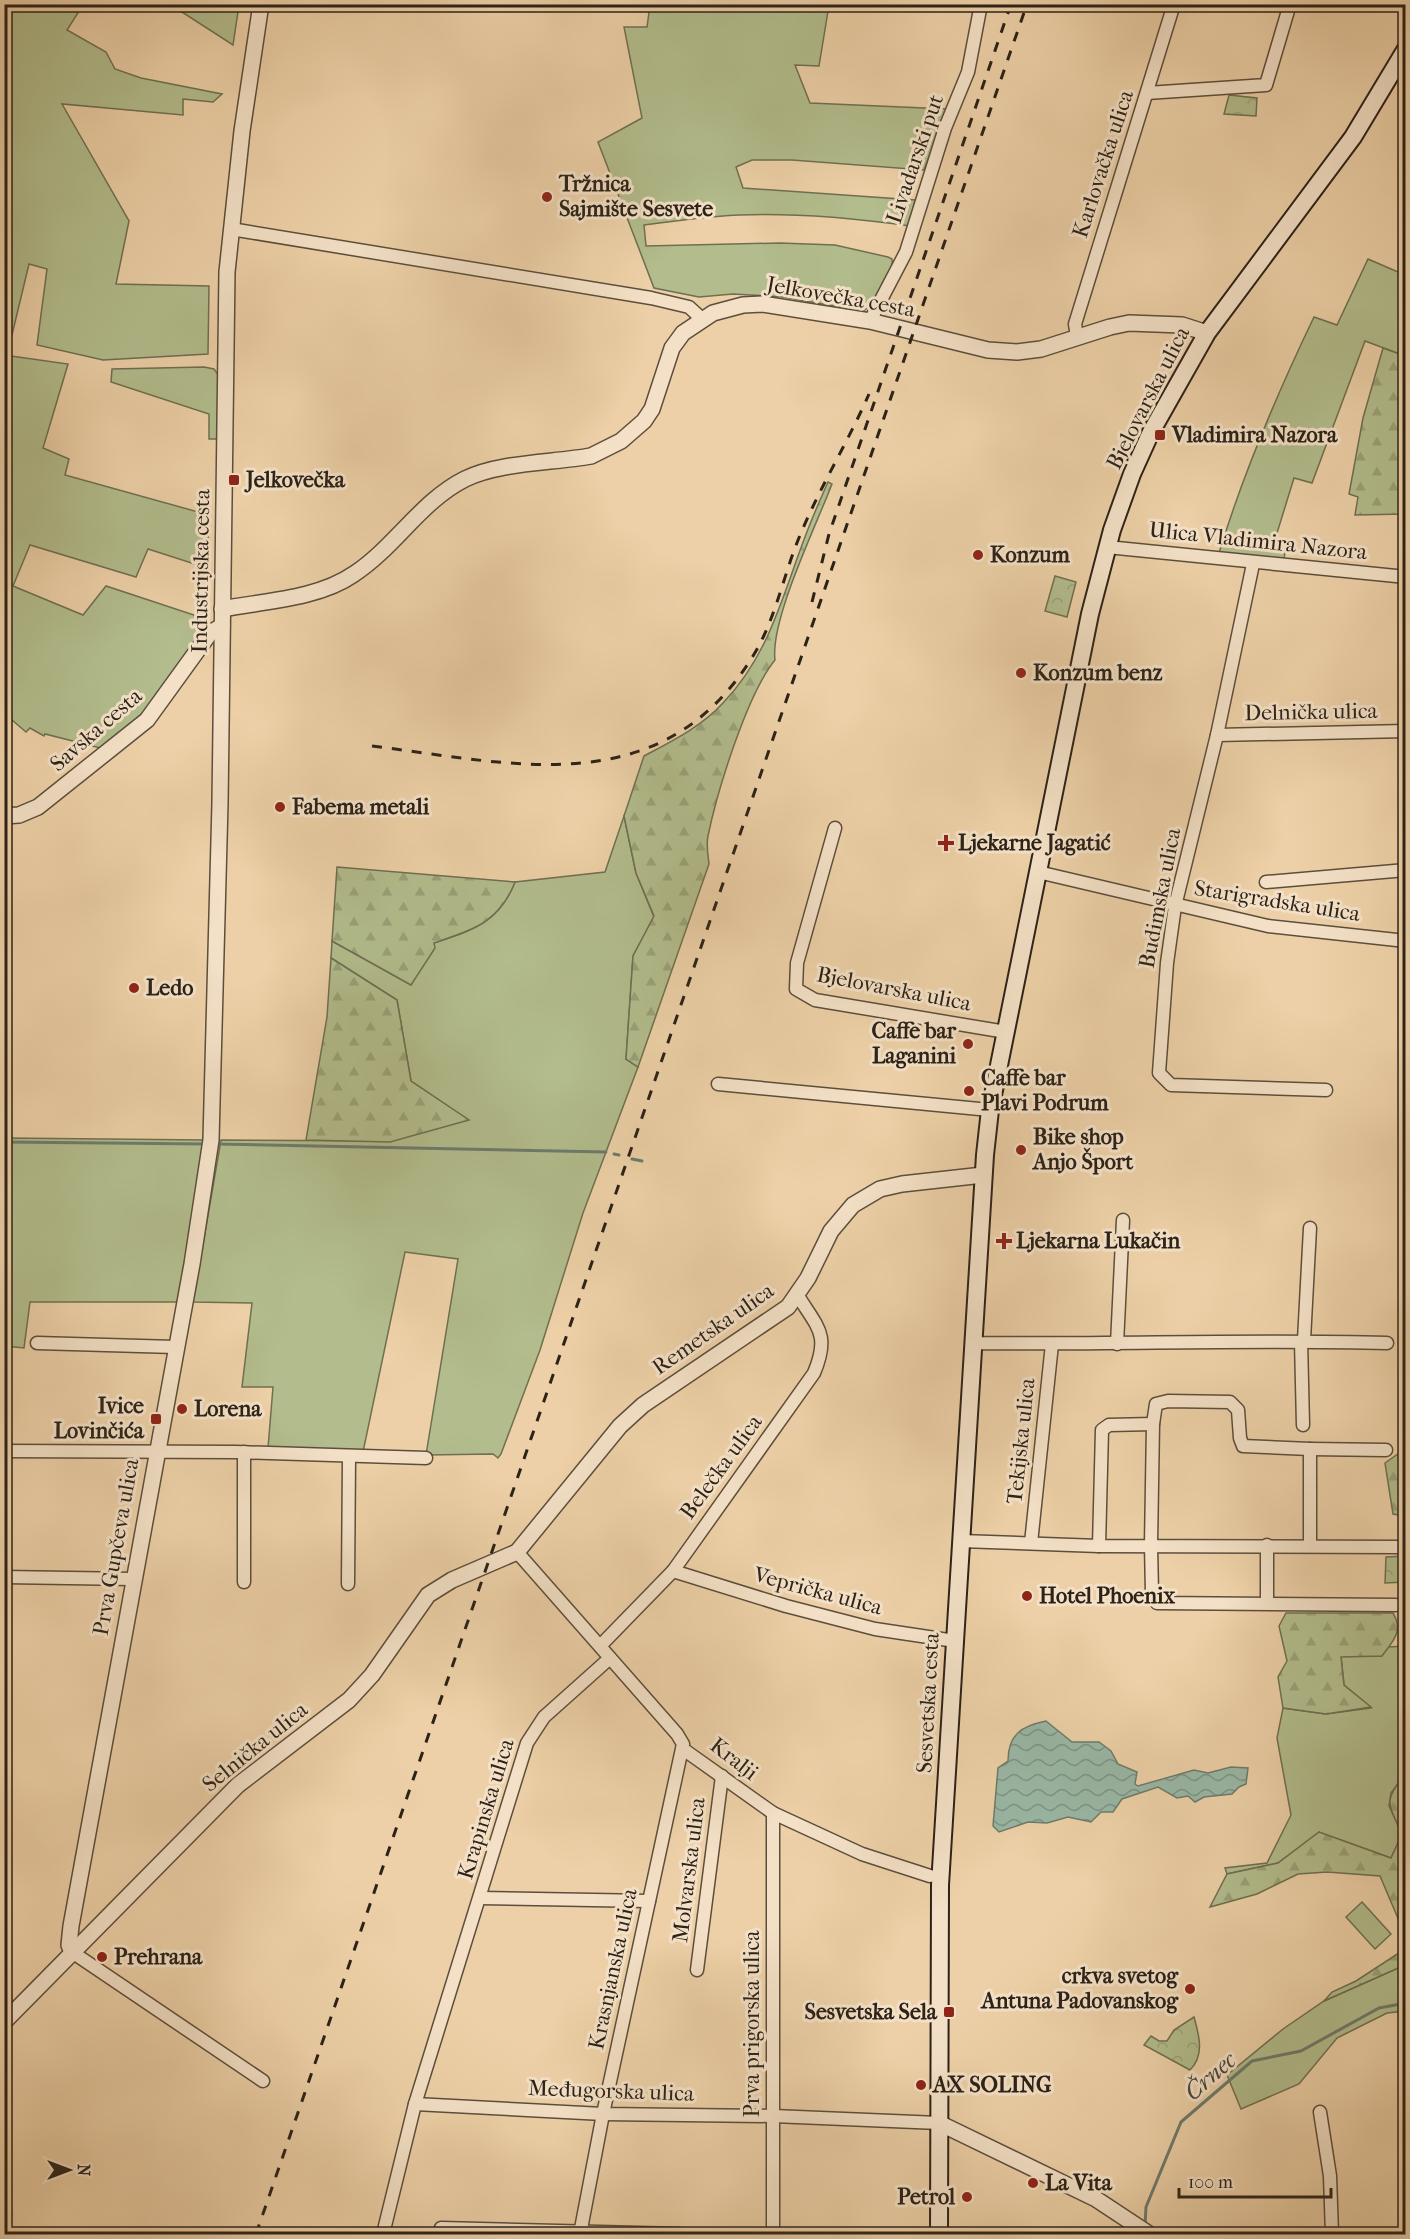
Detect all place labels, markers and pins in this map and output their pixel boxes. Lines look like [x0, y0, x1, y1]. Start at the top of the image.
place label: Tržnica Sajmište Sesvete [558, 171, 713, 222]
marker: Tržnica Sajmište Sesvete [540, 190, 554, 204]
place label: Vladimira Nazora [1171, 422, 1338, 448]
marker: Vladimira Nazora [1153, 428, 1167, 442]
place label: Jelkovečka [244, 467, 346, 493]
marker: Jelkovečka [227, 473, 241, 487]
place label: Konzum [990, 542, 1071, 568]
marker: Konzum [971, 548, 985, 562]
place label: Konzum benz [1033, 660, 1163, 686]
marker: Konzum benz [1014, 666, 1028, 680]
place label: Fabema metali [291, 794, 430, 820]
marker: Fabema metali [273, 800, 287, 814]
place label: Ljekarne Jagatić [958, 830, 1111, 856]
marker: Ljekarne Jagatić [939, 836, 953, 850]
place label: Ledo [146, 975, 193, 1001]
marker: Ledo [127, 981, 141, 995]
place label: Caffe bar Laganini [871, 1018, 957, 1069]
marker: Caffe bar Laganini [961, 1037, 975, 1051]
place label: Caffe bar Plavi Podrum [981, 1065, 1109, 1116]
marker: Caffe bar Plavi Podrum [962, 1084, 976, 1098]
place label: Bike shop Anjo Šport [1031, 1124, 1134, 1175]
marker: Bike shop Anjo Šport [1014, 1143, 1028, 1157]
place label: Ljekarna Lukačin [1016, 1228, 1180, 1254]
marker: Ljekarna Lukačin [997, 1234, 1011, 1248]
place label: Ivice Lovinčića [54, 1393, 145, 1444]
place label: Lorena [194, 1396, 262, 1422]
marker: Lorena [175, 1402, 189, 1416]
marker: Ivice Lovinčića [149, 1412, 163, 1426]
place label: Hotel Phoenix [1039, 1583, 1175, 1609]
marker: Hotel Phoenix [1020, 1589, 1034, 1603]
place label: Prehrana [114, 1944, 203, 1970]
marker: Prehrana [95, 1950, 109, 1964]
place label: crkva svetog Antuna Padovanskog [979, 1963, 1179, 2014]
marker: crkva svetog Antuna Padovanskog [1183, 1982, 1197, 1996]
place label: Sesvetska Sela [805, 1999, 938, 2025]
marker: Sesvetska Sela [942, 2005, 956, 2019]
place label: AX SOLING [931, 2072, 1052, 2098]
marker: AX SOLING [914, 2078, 928, 2092]
place label: La Vita [1045, 2170, 1113, 2196]
marker: La Vita [1026, 2176, 1040, 2190]
place label: Petrol [897, 2184, 956, 2210]
marker: Petrol [960, 2190, 974, 2204]

